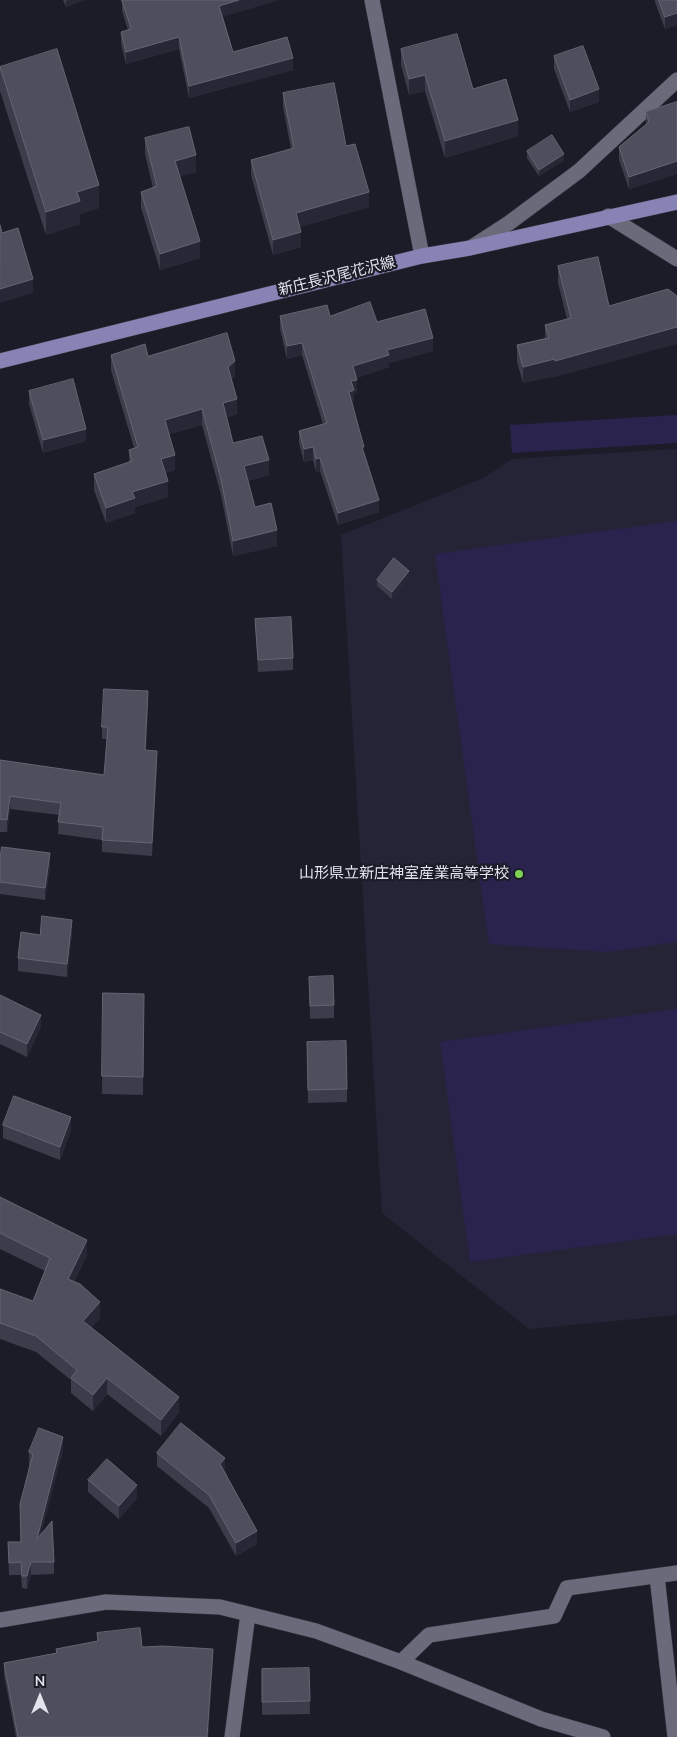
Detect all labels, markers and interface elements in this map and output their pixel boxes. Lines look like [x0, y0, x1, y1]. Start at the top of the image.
street label: 新庄長沢尾花沢線 [277, 254, 397, 300]
place label: 山形県立新庄神室産業高等学校 [299, 865, 509, 883]
marker: 山形県立新庄神室産業高等学校 [513, 868, 525, 880]
north arrow [15, 1672, 65, 1722]
text: N [35, 1672, 45, 1691]

